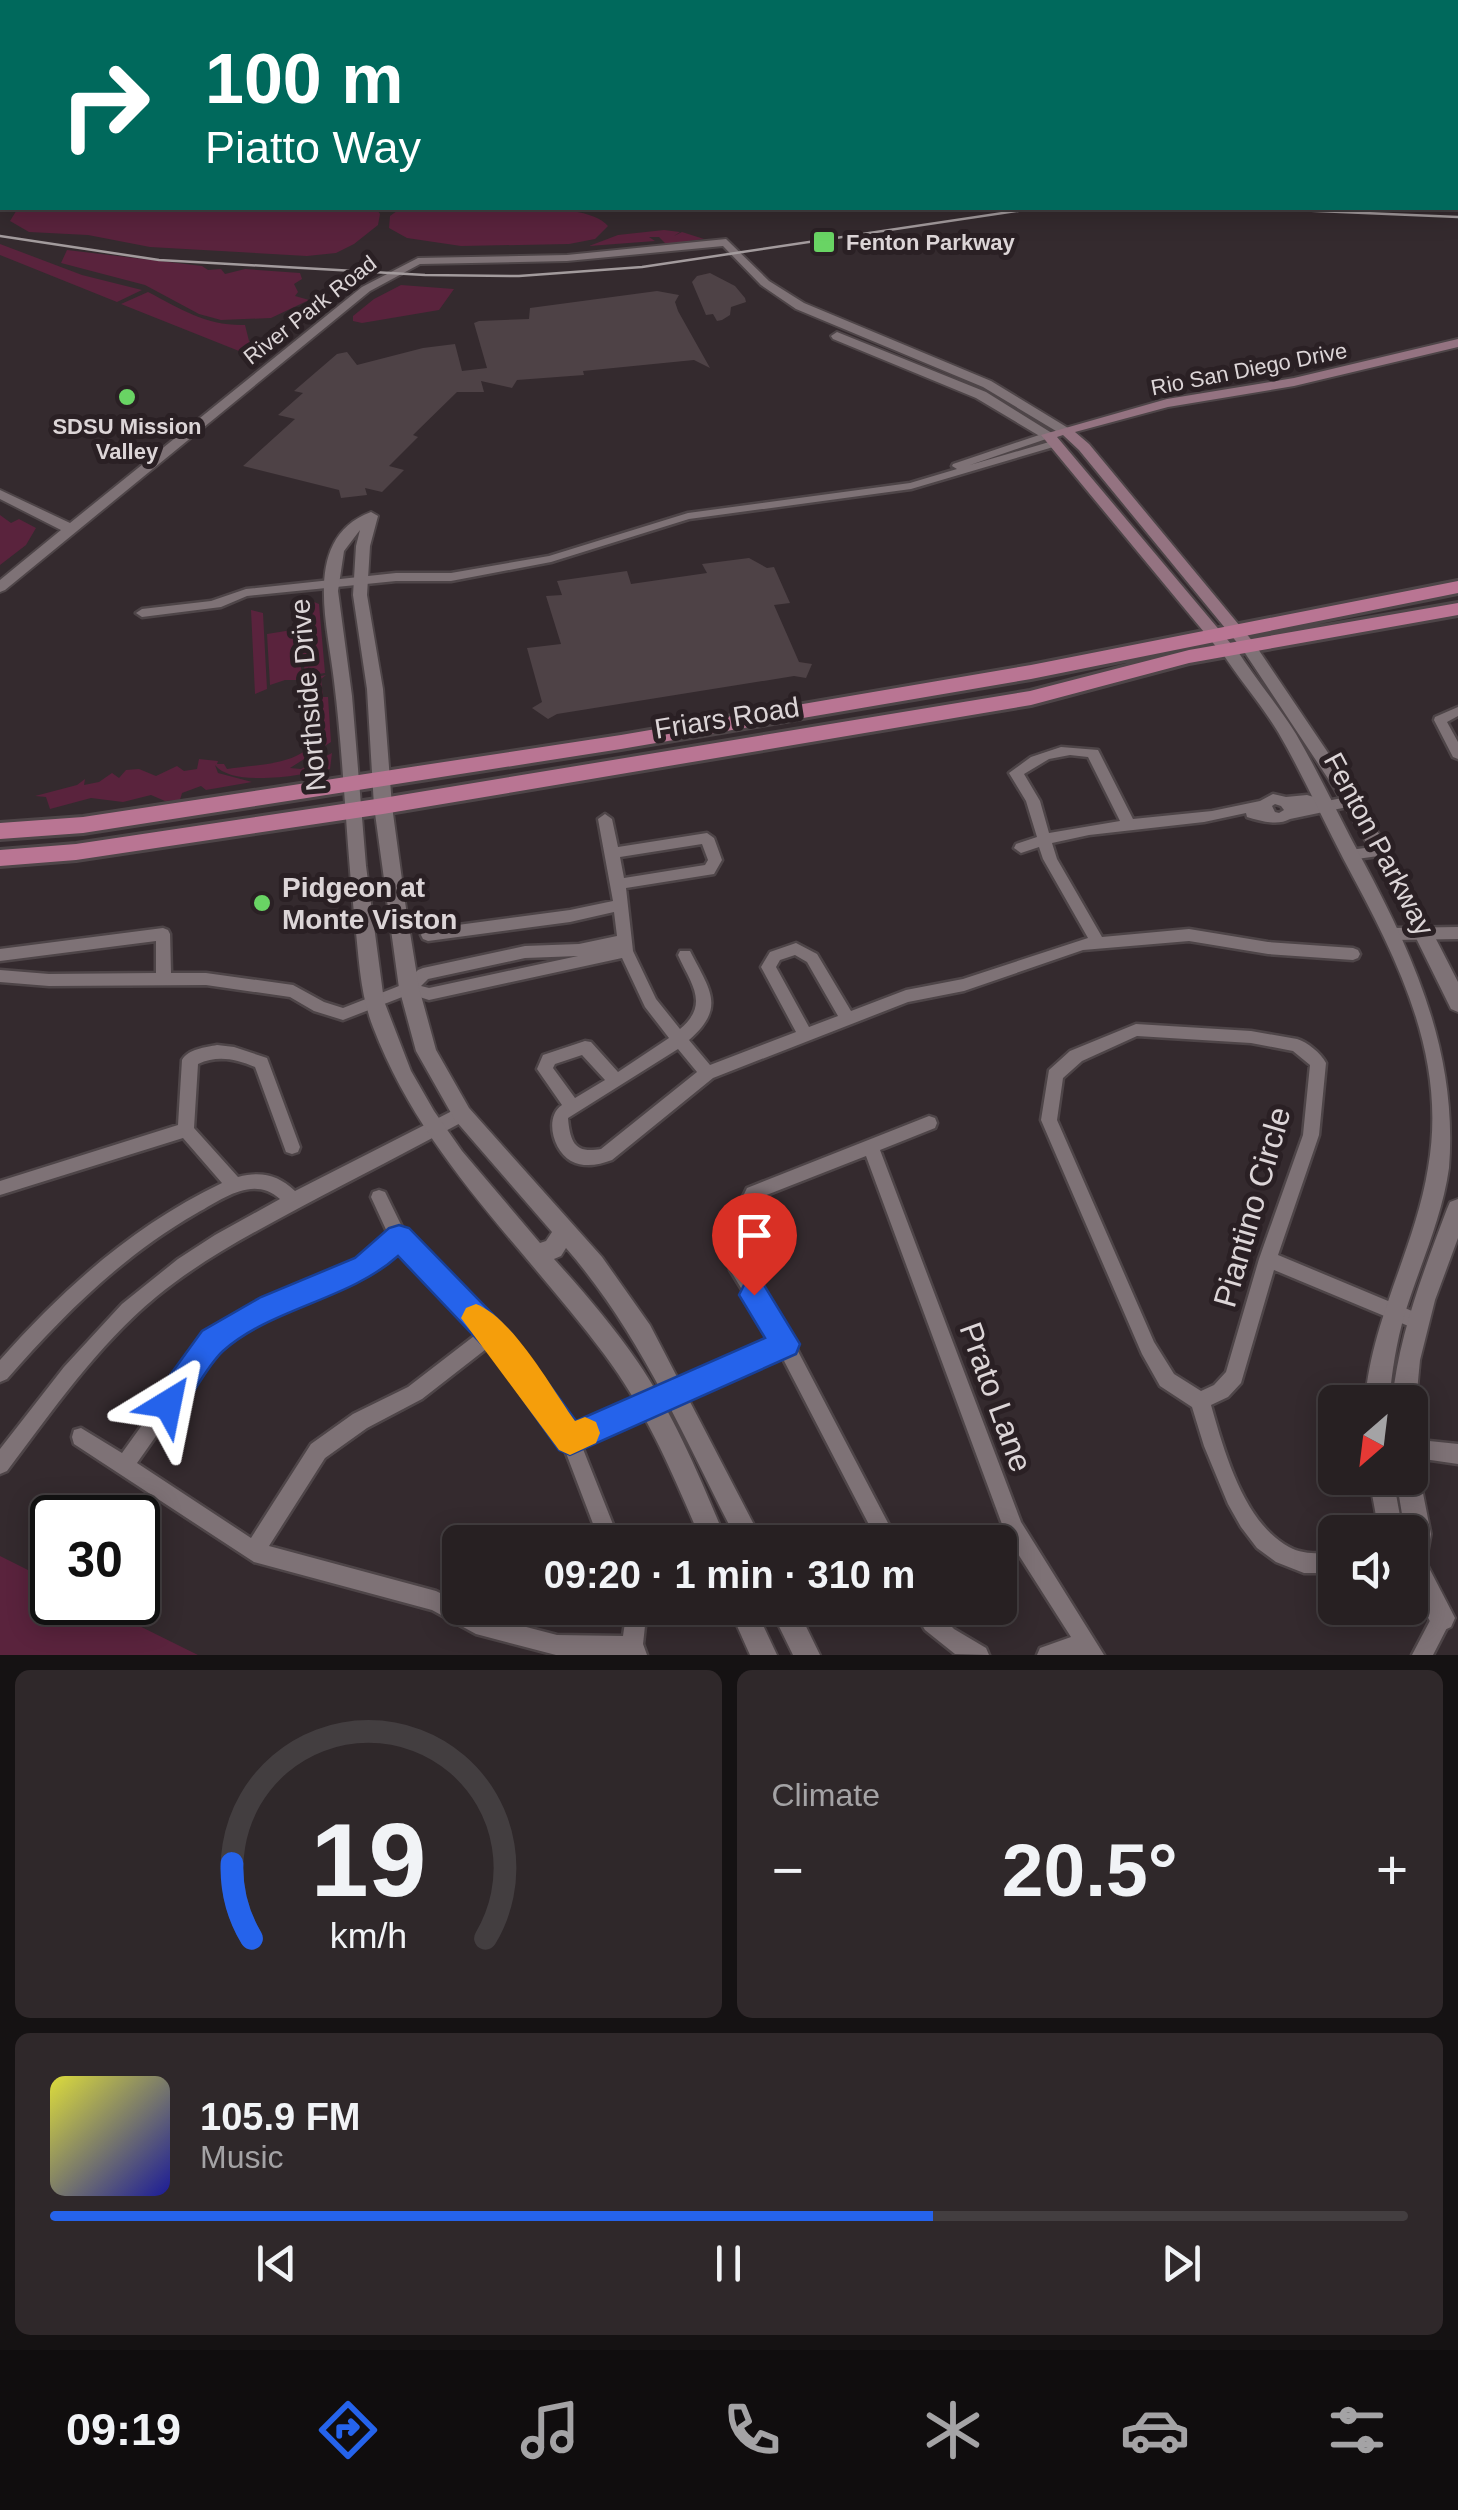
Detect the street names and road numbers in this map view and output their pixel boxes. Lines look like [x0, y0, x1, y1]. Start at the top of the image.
street label: River Park Road [239, 250, 381, 370]
street label: Rio San Diego Drive [1149, 338, 1349, 400]
street label: Northside Drive [284, 598, 332, 792]
street label: Friars Road [652, 691, 802, 745]
street label: Fenton Parkway [1318, 747, 1440, 941]
street label: Piantino Circle [1206, 1103, 1298, 1311]
street label: Prato Lane [952, 1317, 1040, 1477]

